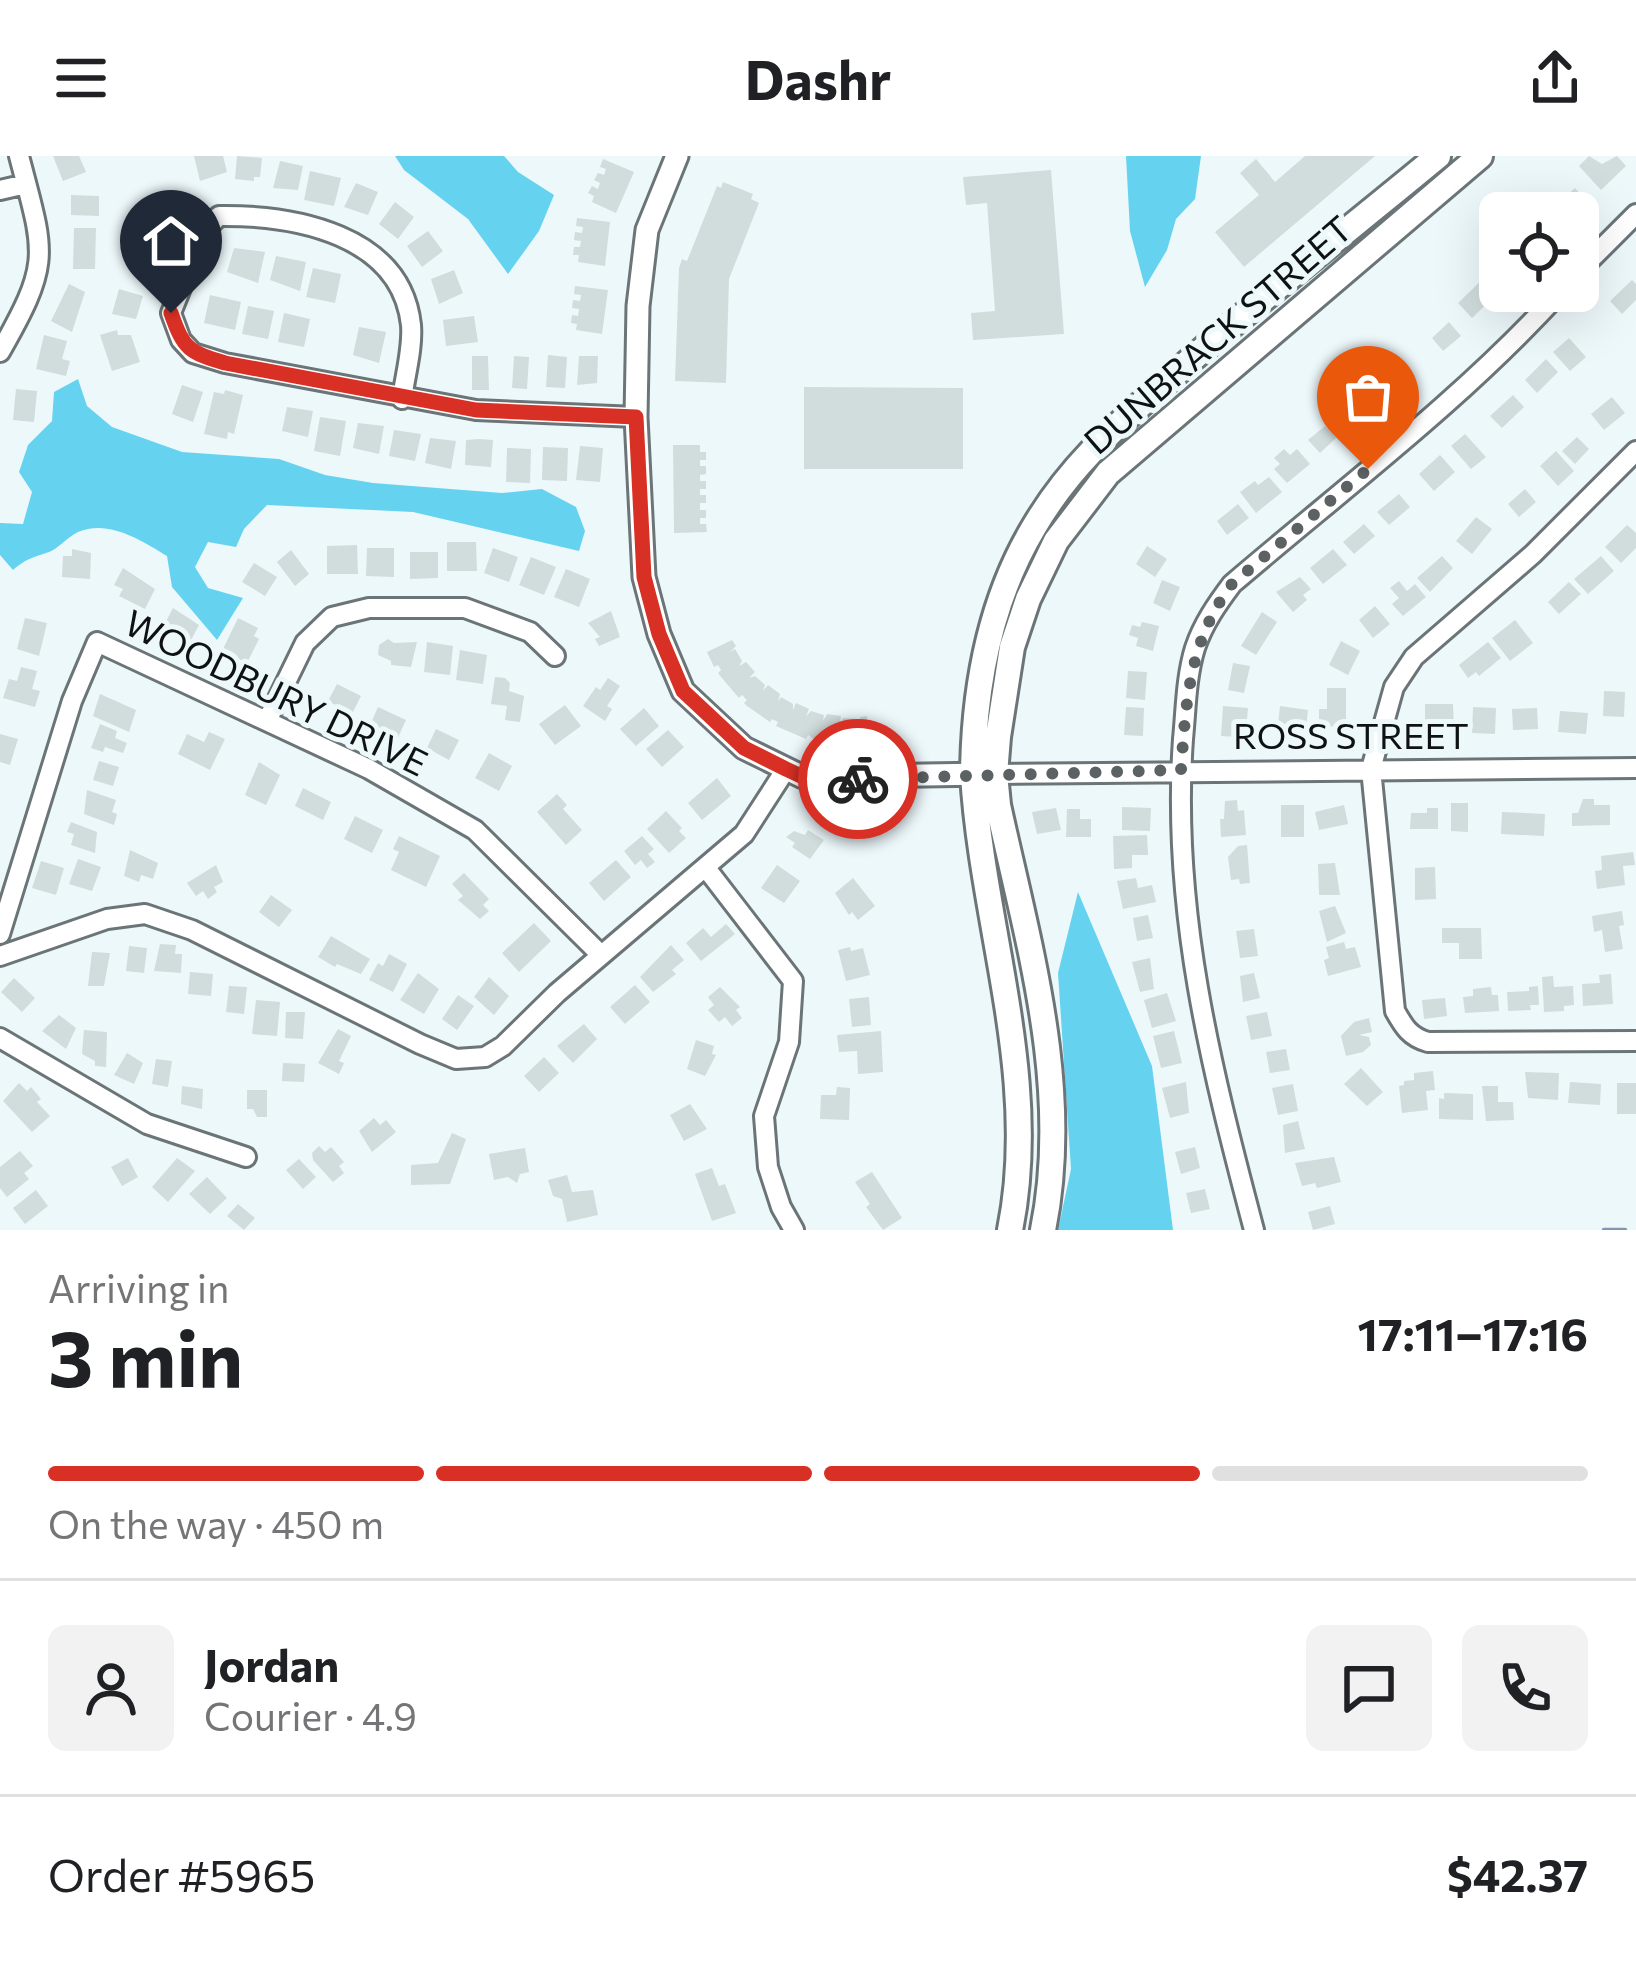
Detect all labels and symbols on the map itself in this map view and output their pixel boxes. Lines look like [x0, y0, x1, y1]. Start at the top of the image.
pin [120, 190, 222, 313]
street label: DUNBRACK STREET [1074, 205, 1360, 462]
pin [1317, 346, 1419, 469]
street label: WOODBURY DRIVE [118, 599, 435, 784]
street label: ROSS STREET [1233, 712, 1469, 756]
courier [798, 719, 918, 839]

